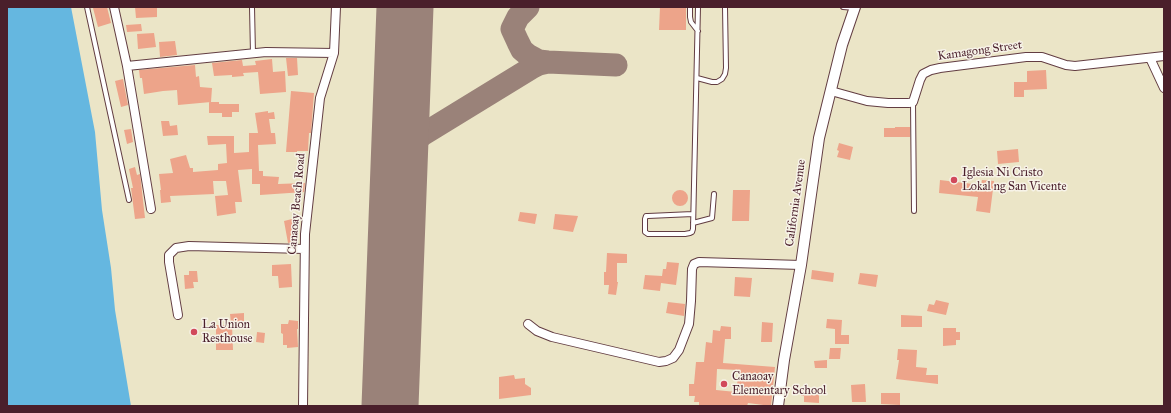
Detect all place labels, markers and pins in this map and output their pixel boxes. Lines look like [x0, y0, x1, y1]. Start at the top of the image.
place label: Iglesia Ni Cristo Lokal ng San Vicente [962, 166, 1066, 194]
marker: Iglesia Ni Cristo Lokal ng San Vicente [949, 175, 959, 185]
place label: La Union Resthouse [202, 318, 253, 346]
marker: La Union Resthouse [189, 327, 199, 337]
place label: Canaoay Elementary School [732, 370, 826, 398]
marker: Canaoay Elementary School [719, 379, 729, 389]

